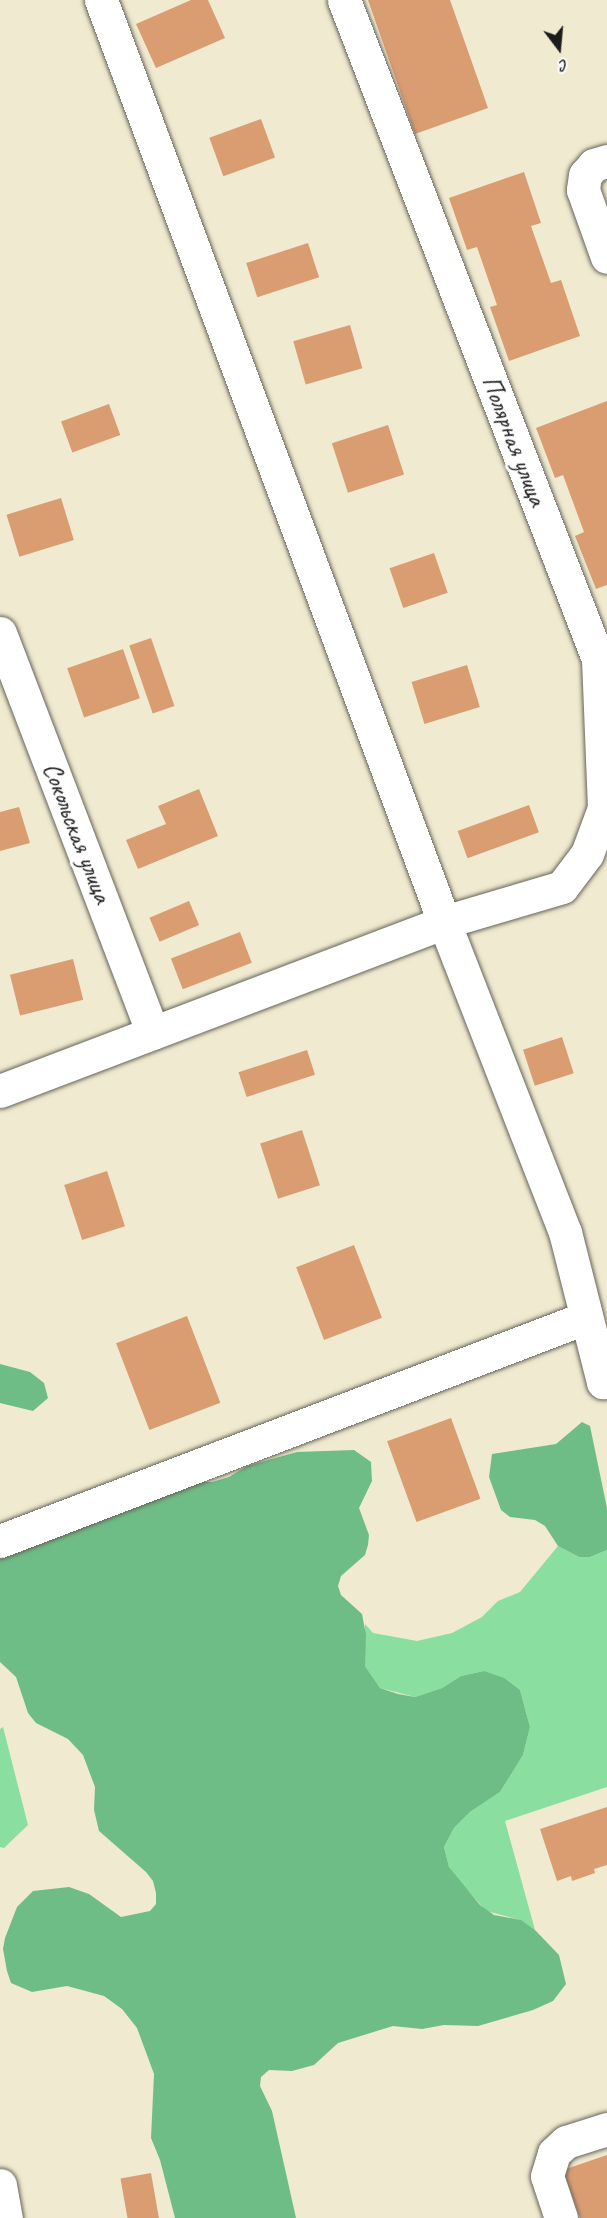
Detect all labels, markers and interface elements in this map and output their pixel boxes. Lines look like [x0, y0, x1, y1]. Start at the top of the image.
north arrow [529, 18, 589, 78]
text: С [557, 55, 571, 76]
street label: Полярная улица [475, 371, 553, 511]
street label: Сокольская улица [36, 758, 118, 908]

